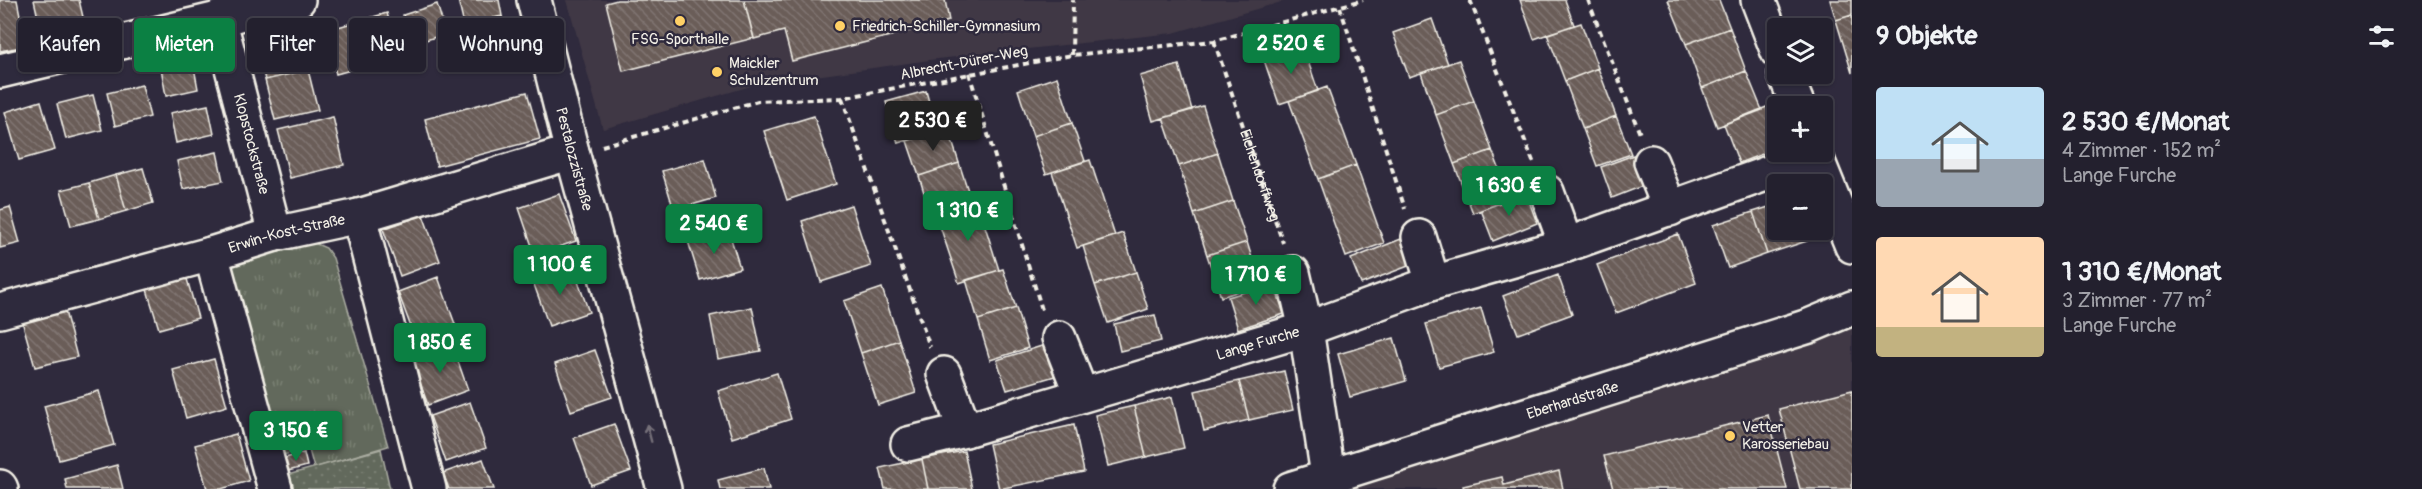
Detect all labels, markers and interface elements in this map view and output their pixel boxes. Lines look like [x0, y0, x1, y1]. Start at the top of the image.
marker: FSG-Sporthalle [673, 14, 687, 28]
place label: Friedrich-Schiller-Gymnasium [852, 17, 1040, 36]
chip: Kaufen [18, 18, 122, 72]
chip: Mieten [134, 18, 235, 72]
chip: Filter [247, 18, 337, 72]
chip: Neu [349, 18, 426, 72]
chip: Wohnung [438, 18, 564, 72]
map controls [1767, 18, 1833, 240]
button: layers [1767, 18, 1833, 84]
marker: Friedrich-Schiller-Gymnasium [833, 19, 847, 33]
text: 9 Objekte [1876, 20, 1977, 52]
icon: filters [2365, 20, 2398, 53]
pin: 2 520 € [1236, 24, 1346, 75]
place label: FSG-Sporthalle [631, 30, 730, 49]
text: 2 520 € [1257, 31, 1325, 56]
street label: Albrecht-Dürer-Weg [899, 41, 1029, 85]
place label: Maickler Schulzentrum [729, 54, 819, 90]
marker: Maickler Schulzentrum [710, 65, 724, 79]
street label: Klopstockstraße [229, 91, 274, 197]
button: + [1767, 96, 1833, 162]
pin: 2 530 € [878, 101, 988, 152]
street label: Pestalozzistraße [552, 105, 597, 213]
text: 2 530 €/Monat [2062, 106, 2230, 138]
text: 2 530 € [899, 108, 967, 133]
icon: home [1924, 111, 1996, 183]
street label: Eichendorffweg [1235, 127, 1284, 224]
text: 4 Zimmer · 152 m² [2062, 138, 2221, 163]
text: Lange Furche [2062, 163, 2176, 188]
pin: 1 630 € [1454, 166, 1564, 217]
text: 1 630 € [1476, 173, 1542, 198]
button: − [1767, 174, 1833, 240]
pin: 1 310 € [913, 191, 1023, 242]
text: 1 310 € [937, 198, 999, 223]
pin: 2 540 € [659, 204, 769, 255]
street label: Erwin-Kost-Straße [226, 210, 347, 258]
text: 2 540 € [679, 211, 749, 236]
pin: 1 100 € [505, 245, 615, 296]
text: 1 100 € [528, 252, 592, 277]
pin: 1 710 € [1201, 255, 1311, 306]
text: 1 310 €/Monat [2062, 256, 2221, 288]
icon: home [1924, 261, 1996, 333]
text: 1 710 € [1225, 262, 1287, 287]
text: 3 Zimmer · 77 m² [2062, 288, 2212, 313]
text: Lange Furche [2062, 313, 2176, 338]
street label: Lange Furche [1214, 322, 1302, 365]
pin: 1 850 € [385, 323, 495, 374]
text: 1 850 € [408, 330, 472, 355]
street label: Eberhardstraße [1524, 377, 1621, 424]
pin: 3 150 € [241, 411, 351, 462]
text: 3 150 € [263, 418, 329, 443]
place label: Vetter Karosseriebau [1742, 418, 1829, 454]
one-way arrow [643, 423, 654, 442]
marker: Vetter Karosseriebau [1723, 429, 1737, 443]

